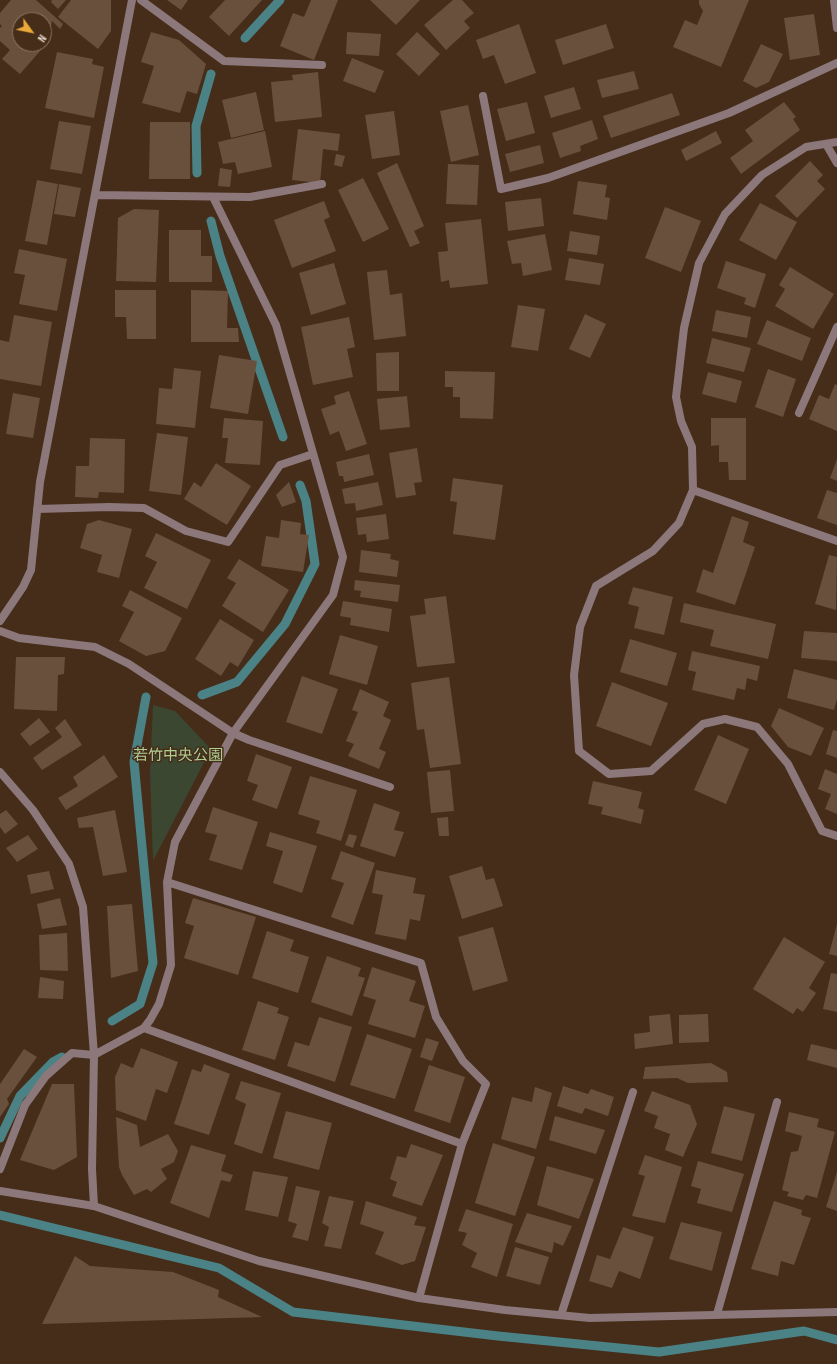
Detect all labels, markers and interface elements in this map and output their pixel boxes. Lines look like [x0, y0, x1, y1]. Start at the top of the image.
north arrow [12, 12, 52, 52]
text: N [35, 32, 49, 44]
park label: 若竹中央公園 [133, 747, 223, 765]

